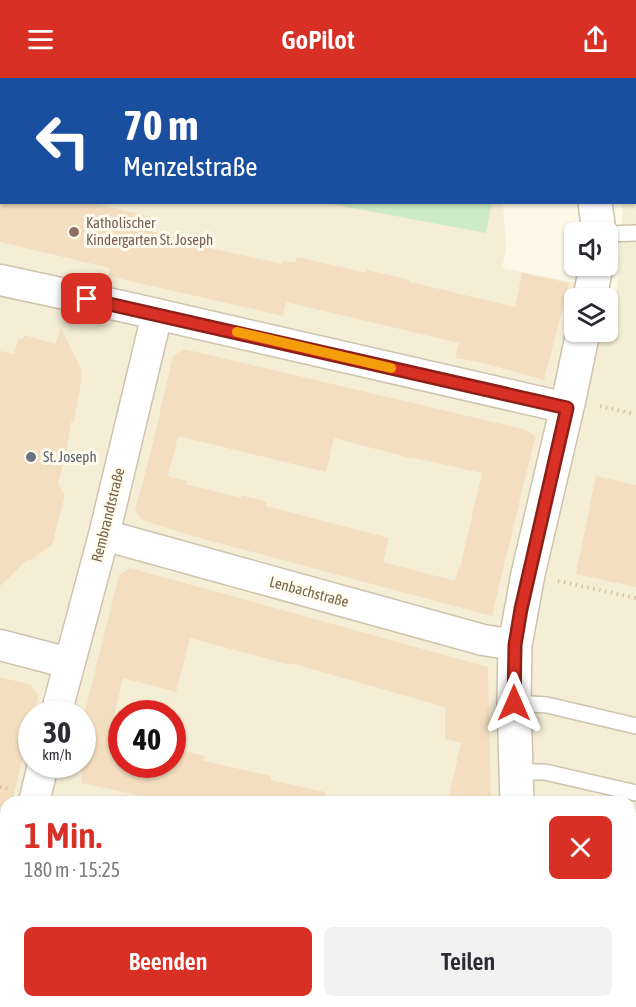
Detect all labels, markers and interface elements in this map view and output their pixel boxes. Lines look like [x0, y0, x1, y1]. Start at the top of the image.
icon: menu [24, 23, 57, 56]
icon: share [579, 23, 612, 56]
text: GoPilot [281, 24, 355, 55]
text: 70 m [123, 101, 198, 149]
icon: left [24, 102, 102, 180]
text: Menzelstraße [123, 151, 258, 182]
place label: Katholischer Kindergarten St. Joseph [86, 214, 213, 248]
map controls [564, 222, 618, 342]
button: sound [564, 222, 618, 276]
marker: Katholischer Kindergarten St. Joseph [67, 225, 81, 239]
pin [61, 273, 112, 324]
icon: arrive [70, 282, 103, 315]
button: layers [564, 288, 618, 342]
place label: St. Joseph [43, 448, 97, 465]
marker: St. Joseph [24, 450, 38, 464]
street label: Rembrandtstraße [88, 466, 127, 564]
street label: Lenbachstraße [268, 573, 351, 610]
position arrow [482, 671, 546, 735]
speed limit sign: 40 [108, 700, 186, 778]
text: 30 [43, 715, 71, 749]
text: km/h [42, 746, 72, 763]
text: 1 Min. [24, 814, 102, 856]
button: close [549, 816, 612, 879]
text: 180 m · 15:25 [24, 858, 120, 881]
button: Beenden [24, 927, 312, 996]
button: Teilen [324, 927, 612, 996]

